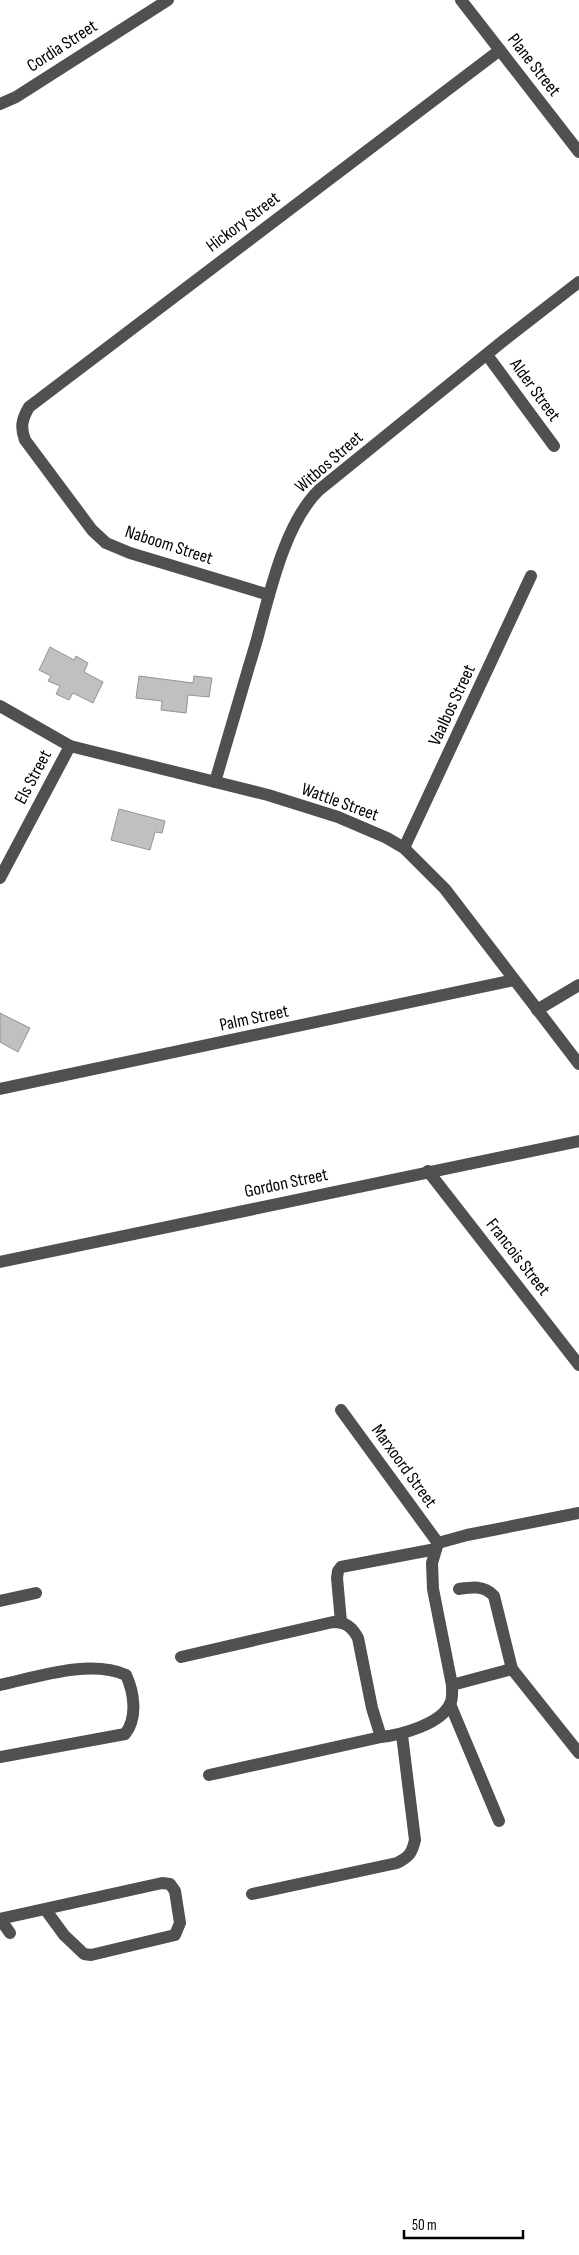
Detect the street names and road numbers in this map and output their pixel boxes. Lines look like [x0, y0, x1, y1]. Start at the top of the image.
street label: Cordia Street [23, 15, 101, 76]
street label: Plane Street [503, 30, 565, 101]
street label: Hickory Street [202, 187, 284, 257]
street label: Alder Street [505, 354, 565, 426]
street label: Witbos Street [291, 427, 368, 497]
street label: Naboom Street [123, 521, 216, 569]
street label: Vaalbos Street [424, 661, 480, 749]
street label: Els Street [10, 746, 56, 808]
street label: Wattle Street [299, 778, 382, 826]
street label: Palm Street [218, 1000, 291, 1036]
street label: Gordon Street [242, 1164, 330, 1202]
street label: Francois Street [482, 1214, 555, 1300]
street label: Marxoord Street [367, 1420, 441, 1512]

